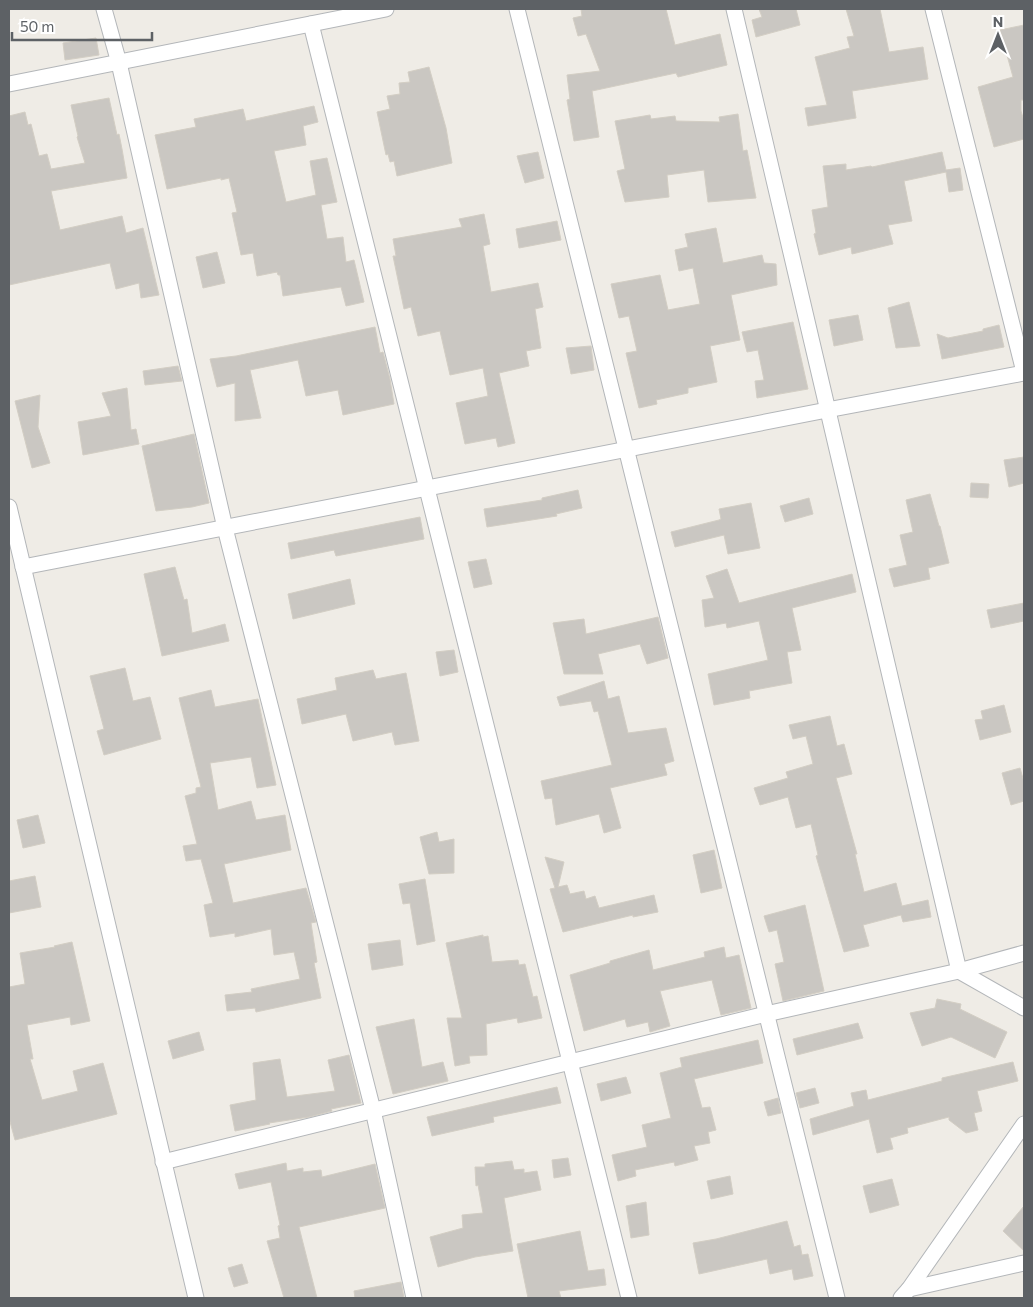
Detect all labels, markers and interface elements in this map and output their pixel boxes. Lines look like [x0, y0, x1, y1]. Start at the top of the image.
scale bar [12, 10, 152, 42]
north arrow [973, 10, 1023, 60]
text: N [993, 13, 1003, 30]
text: 50 m [20, 17, 54, 35]

